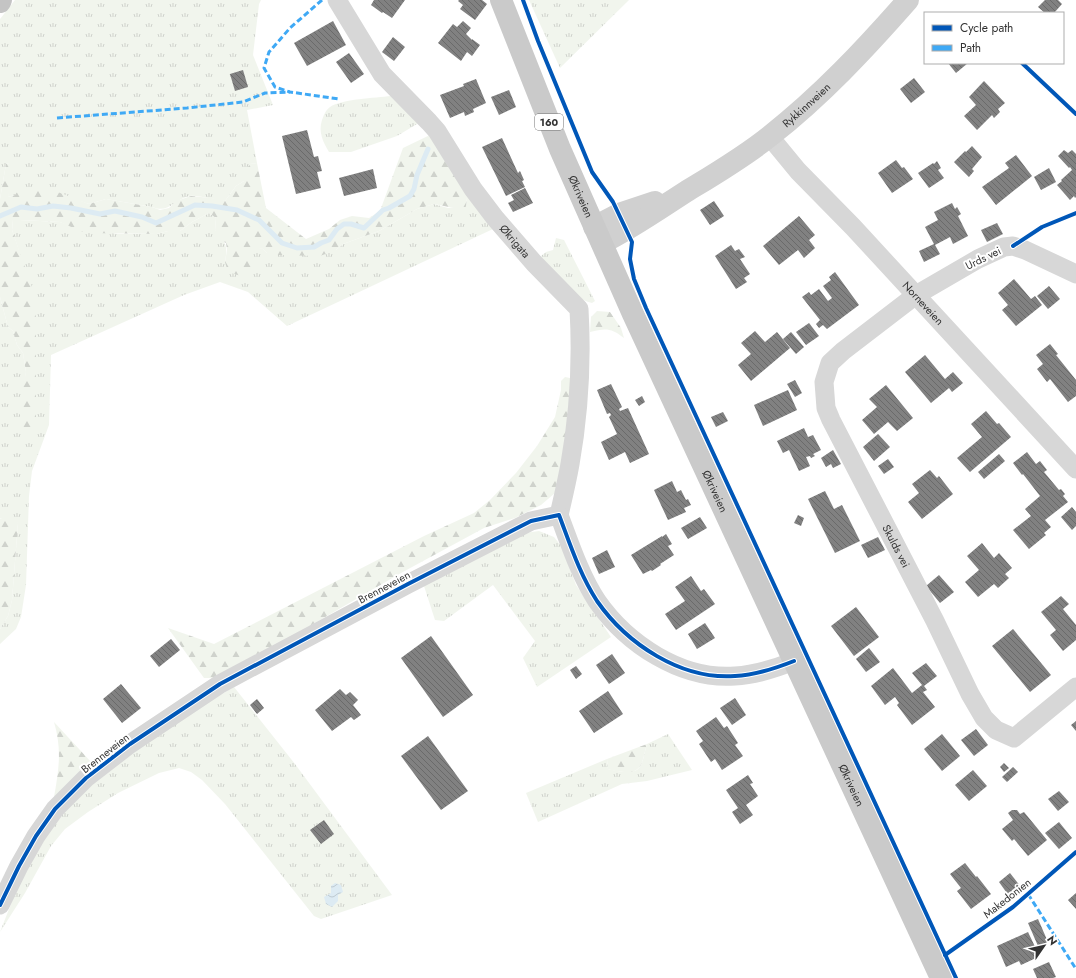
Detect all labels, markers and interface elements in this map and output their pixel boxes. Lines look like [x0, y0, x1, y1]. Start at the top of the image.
legend [924, 12, 1064, 64]
text: Cycle path [960, 19, 1013, 37]
text: Path [960, 39, 981, 57]
street label: Rykkinnveien [779, 79, 834, 131]
road number: 160 [535, 114, 563, 130]
street label: Økriveien [565, 173, 597, 220]
street label: Økrigata [496, 221, 534, 261]
street label: Urds vei [962, 242, 1004, 273]
street label: Norneveien [899, 278, 947, 328]
street label: Økriveien [698, 467, 732, 515]
street label: Skulds vei [878, 522, 914, 570]
street label: Brenneveien [355, 567, 413, 607]
street label: Brenneveien [78, 729, 132, 777]
street label: Økriveien [835, 761, 868, 809]
street label: Makedonien [980, 874, 1034, 922]
north arrow [1024, 926, 1064, 966]
text: N [1043, 932, 1061, 949]

